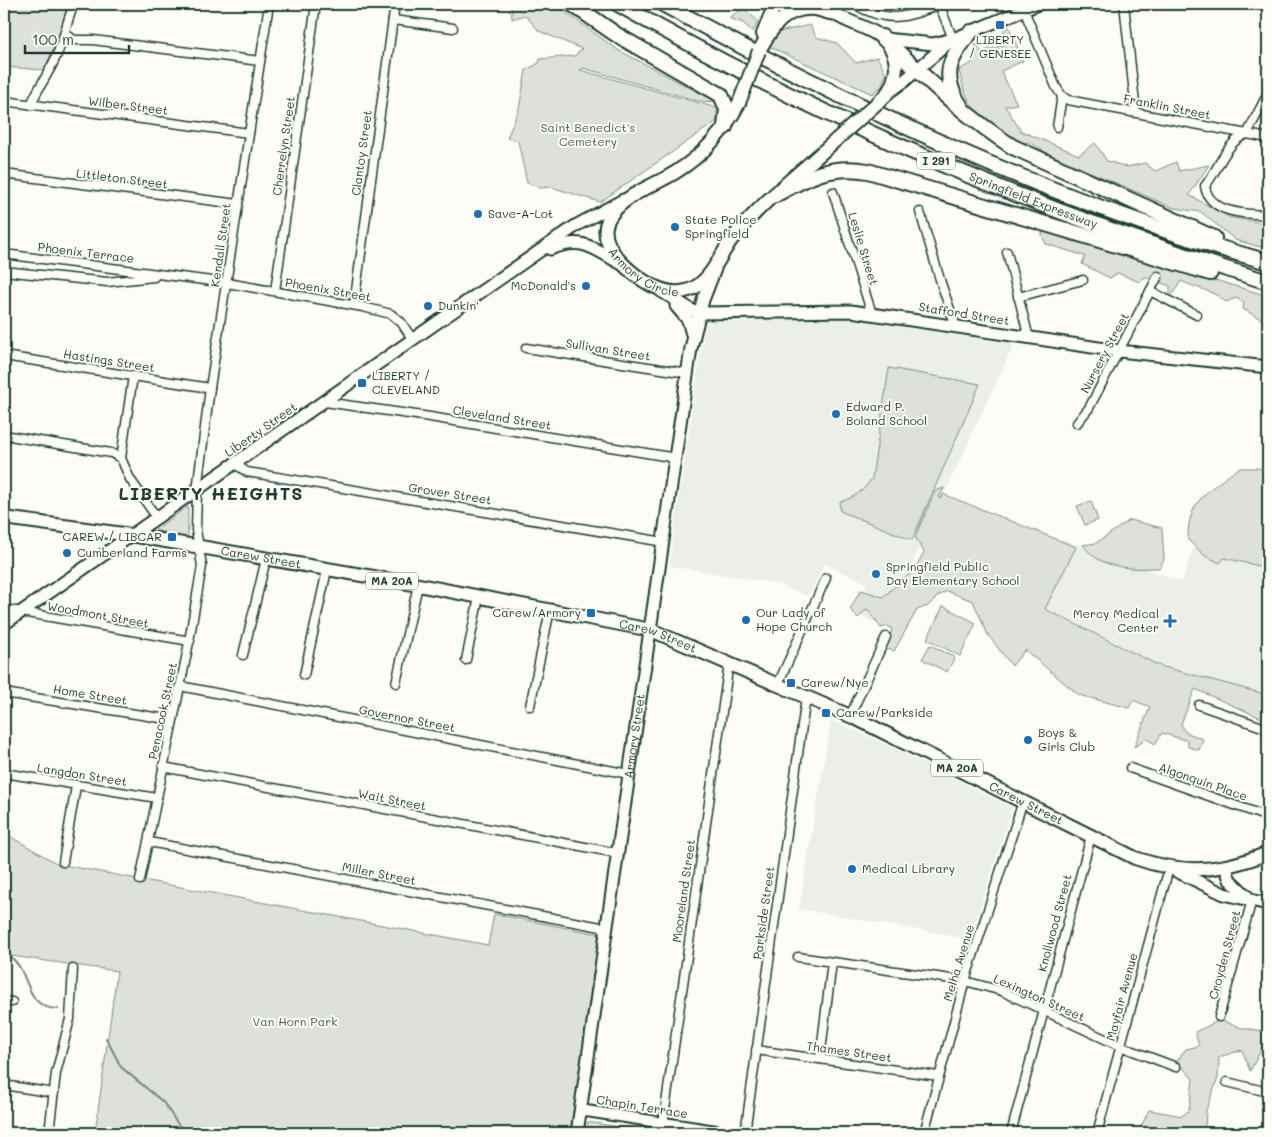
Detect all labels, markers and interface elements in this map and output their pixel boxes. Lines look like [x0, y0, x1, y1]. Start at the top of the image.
marker: LIBERTY / GENESEE [994, 19, 1006, 31]
scale bar [25, 22, 129, 54]
text: 100 m [32, 29, 74, 49]
place label: LIBERTY / GENESEE [969, 31, 1031, 61]
street label: Franklin Street [1122, 90, 1212, 122]
street label: Wilber Street [87, 92, 169, 118]
street label: Cherrelyn Street [268, 95, 298, 197]
street label: Clantoy Street [347, 109, 375, 197]
park label: Saint Benedict's Cemetery [541, 119, 636, 149]
road number: I 291 [917, 153, 955, 170]
street label: Littleton Street [75, 164, 169, 192]
street label: Springfield Expressway [967, 167, 1100, 231]
street label: Kendall Street [206, 202, 234, 288]
place label: Save-A-Lot [488, 205, 553, 221]
marker: Save-A-Lot [472, 208, 484, 220]
street label: Leslie Street [845, 210, 883, 287]
place label: State Police Springfield [685, 211, 757, 241]
marker: State Police Springfield [669, 221, 681, 233]
street label: Phoenix Terrace [37, 238, 135, 266]
street label: Armory Circle [605, 244, 679, 299]
street label: Phoenix Street [284, 274, 372, 304]
place label: McDonald's [511, 277, 576, 293]
marker: McDonald's [580, 280, 592, 292]
place label: Dunkin' [438, 297, 479, 313]
street label: Stafford Street [918, 298, 1011, 328]
marker: Dunkin' [422, 300, 434, 312]
street label: Nursery Street [1076, 309, 1132, 396]
street label: Sullivan Street [565, 334, 652, 364]
street label: Hastings Street [62, 345, 156, 375]
place label: LIBERTY / CLEVELAND [372, 367, 440, 397]
marker: LIBERTY / CLEVELAND [356, 377, 368, 389]
street label: Liberty Street [221, 398, 300, 460]
place label: Edward P. Boland School [846, 398, 927, 428]
street label: Cleveland Street [452, 401, 553, 433]
marker: Edward P. Boland School [830, 408, 842, 420]
street label: Grover Street [407, 479, 493, 507]
district label: LIBERTY HEIGHTS [118, 481, 304, 505]
place label: CAREW / LIBCAR [62, 528, 162, 544]
marker: CAREW / LIBCAR [166, 531, 178, 543]
street label: Carew Street [220, 542, 302, 571]
place label: Cumberland Farms [77, 544, 187, 560]
marker: Cumberland Farms [61, 547, 73, 559]
place label: Springfield Public Day Elementary School [886, 558, 1020, 588]
marker: Springfield Public Day Elementary School [870, 568, 882, 580]
road number: MA 20A [366, 572, 418, 590]
street label: Woodmont Street [46, 597, 150, 631]
place label: Carew/Armory [493, 604, 581, 620]
place label: Our Lady of Hope Church [756, 604, 832, 634]
place label: Mercy Medical Center [1073, 605, 1159, 635]
marker: Carew/Armory [585, 607, 597, 619]
marker: Our Lady of Hope Church [740, 614, 752, 626]
marker: Mercy Medical Center [1163, 614, 1177, 628]
street label: Carew Street [618, 615, 699, 656]
street label: Penacook Street [144, 661, 180, 761]
place label: Carew/Nye [801, 674, 869, 690]
marker: Carew/Nye [785, 677, 797, 689]
street label: Home Street [52, 680, 128, 708]
street label: Armory Street [620, 693, 648, 779]
street label: Governor Street [358, 701, 457, 735]
place label: Carew/Parkside [836, 704, 933, 720]
marker: Carew/Parkside [820, 707, 832, 719]
place label: Boys & Girls Club [1038, 724, 1095, 754]
marker: Boys & Girls Club [1022, 734, 1034, 746]
street label: Algonquin Place [1157, 758, 1250, 804]
street label: Langdon Street [36, 759, 128, 789]
road number: MA 20A [931, 760, 983, 776]
street label: Carew Street [987, 777, 1066, 828]
street label: Wait Street [357, 785, 428, 813]
street label: Mooreland Street [668, 838, 698, 943]
street label: Miller Street [341, 858, 417, 888]
place label: Medical Library [862, 860, 955, 876]
marker: Medical Library [846, 863, 858, 875]
street label: Parkside Street [749, 865, 777, 960]
street label: Knollwood Street [1033, 872, 1075, 973]
street label: Croyden Street [1204, 908, 1244, 1001]
street label: Melha Avenue [939, 922, 977, 1003]
street label: Mayfair Avenue [1102, 951, 1140, 1043]
street label: Lexington Street [991, 970, 1088, 1024]
park label: Van Horn Park [252, 1013, 338, 1029]
street label: Thames Street [806, 1037, 893, 1065]
street label: Chapin Terrace [595, 1091, 689, 1121]

